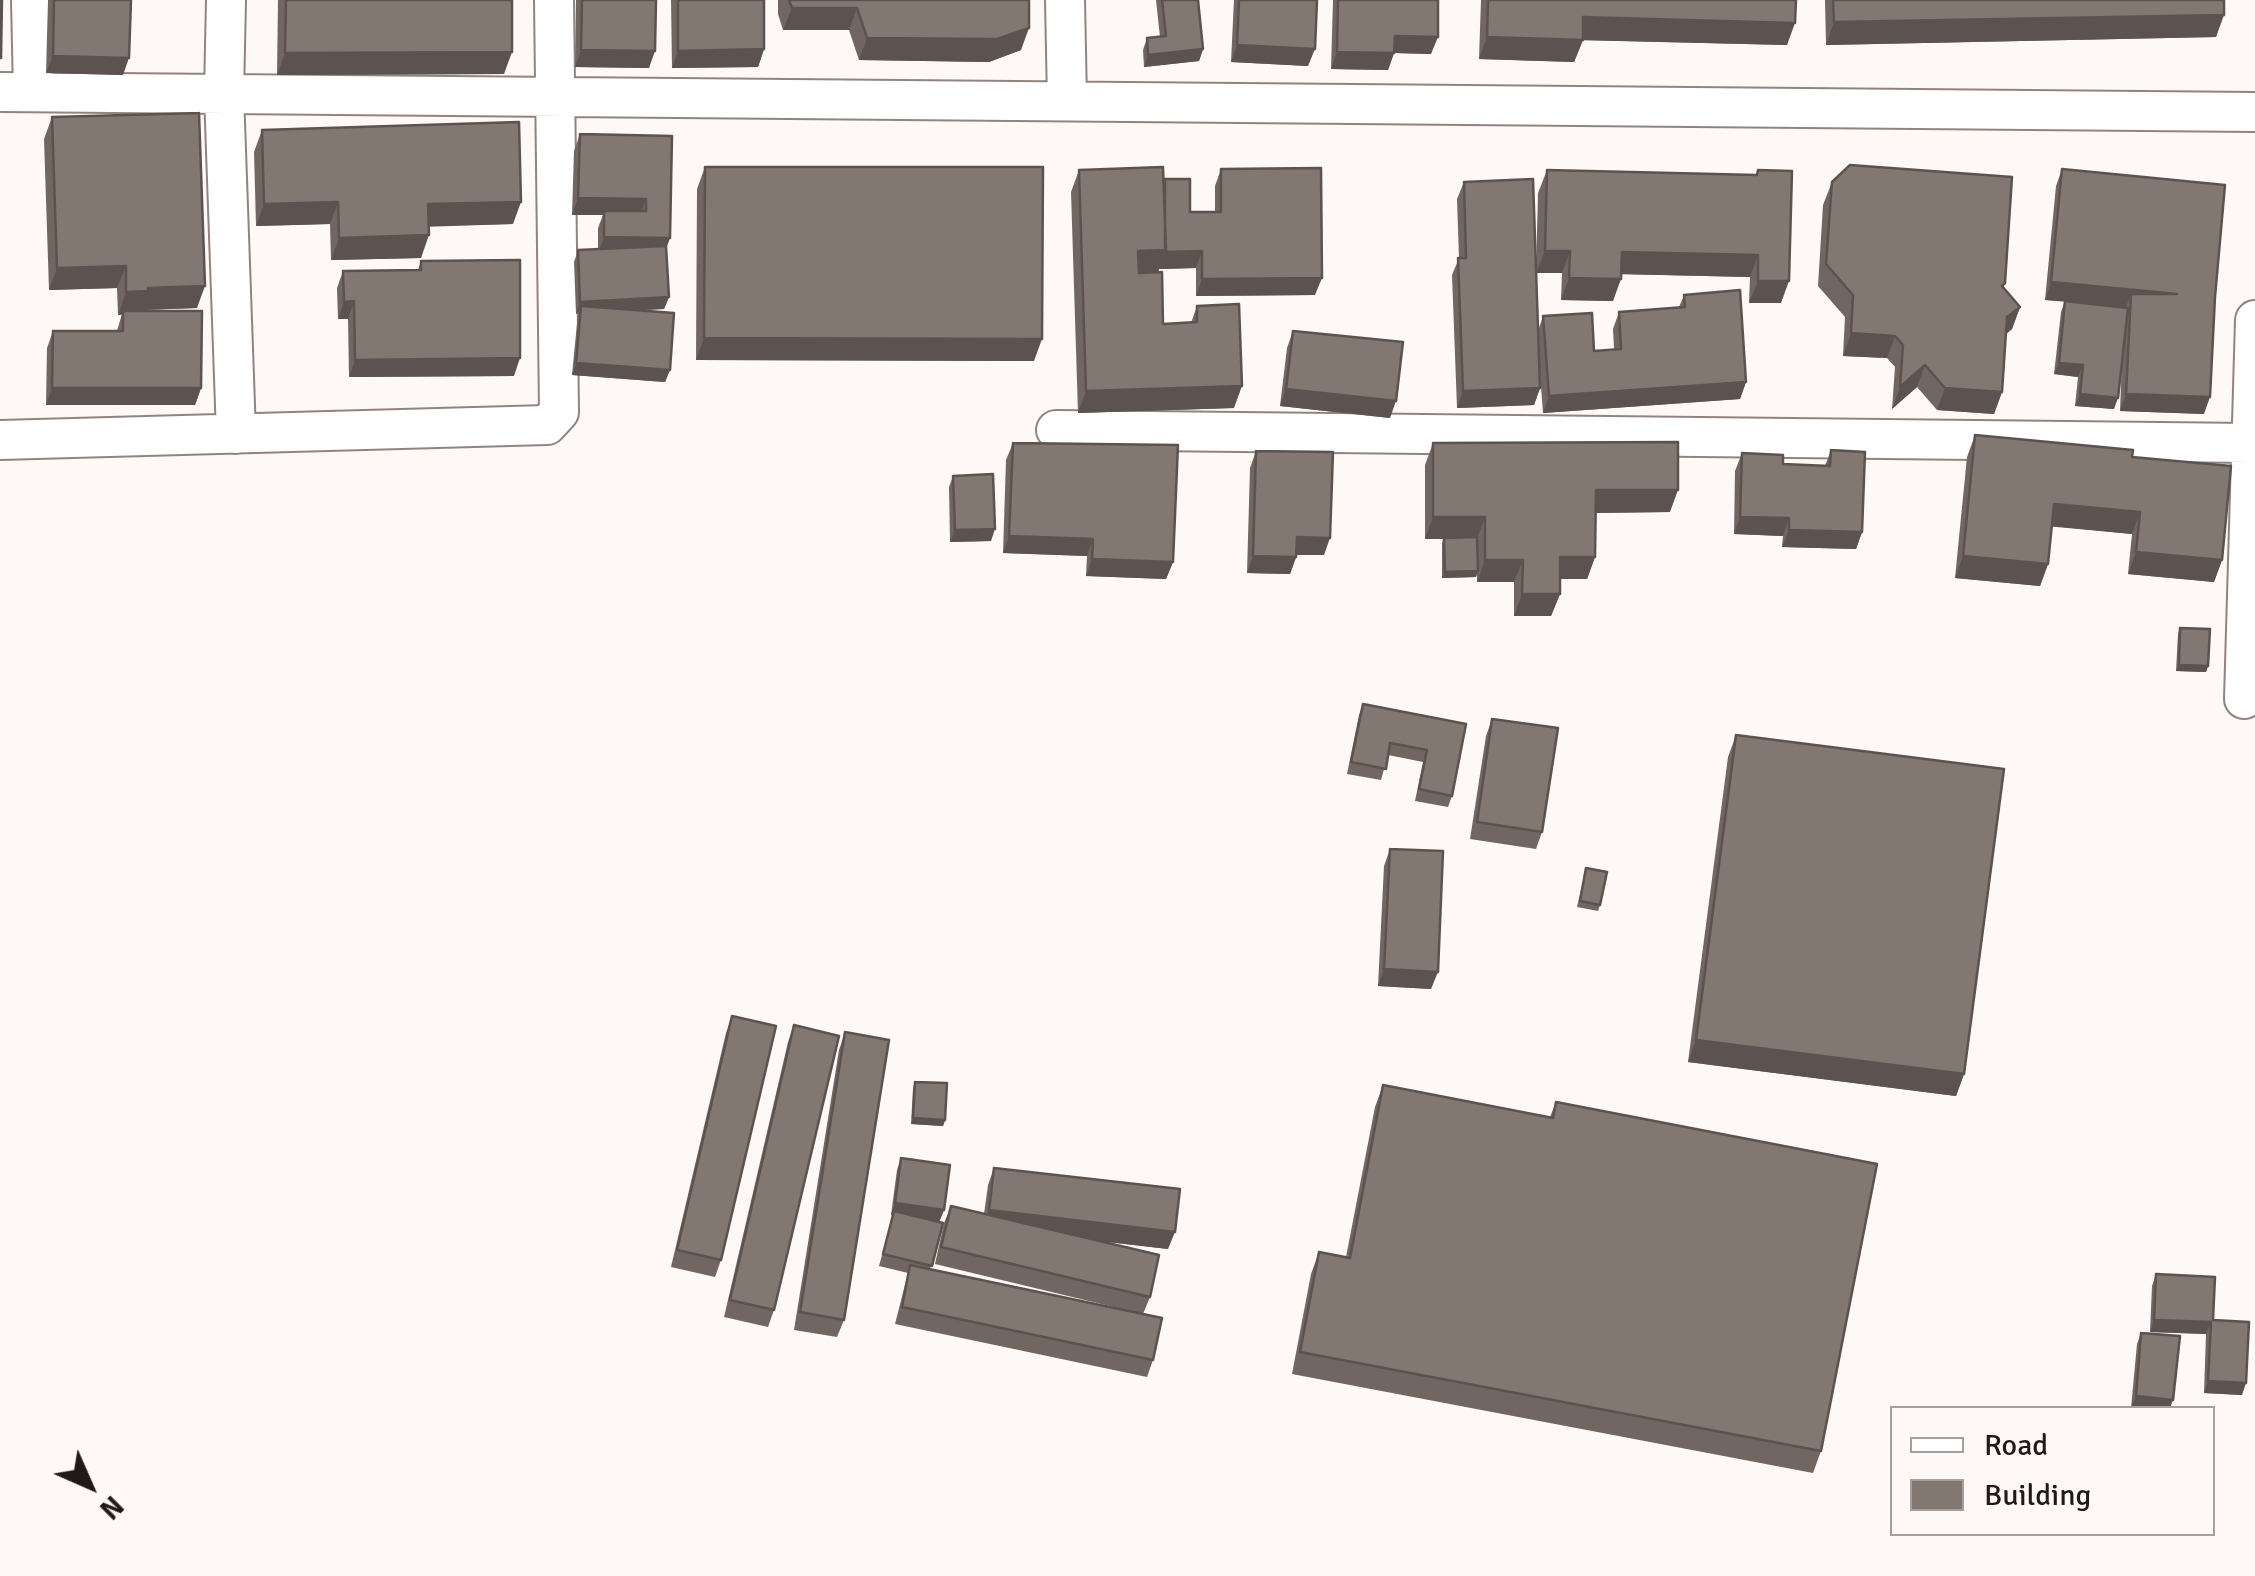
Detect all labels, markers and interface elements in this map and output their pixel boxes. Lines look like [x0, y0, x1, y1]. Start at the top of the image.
legend [1890, 1406, 2215, 1536]
text: Road [1984, 1427, 2048, 1464]
north arrow [40, 1436, 140, 1536]
text: Building [1984, 1477, 2091, 1514]
text: N [92, 1488, 130, 1526]

